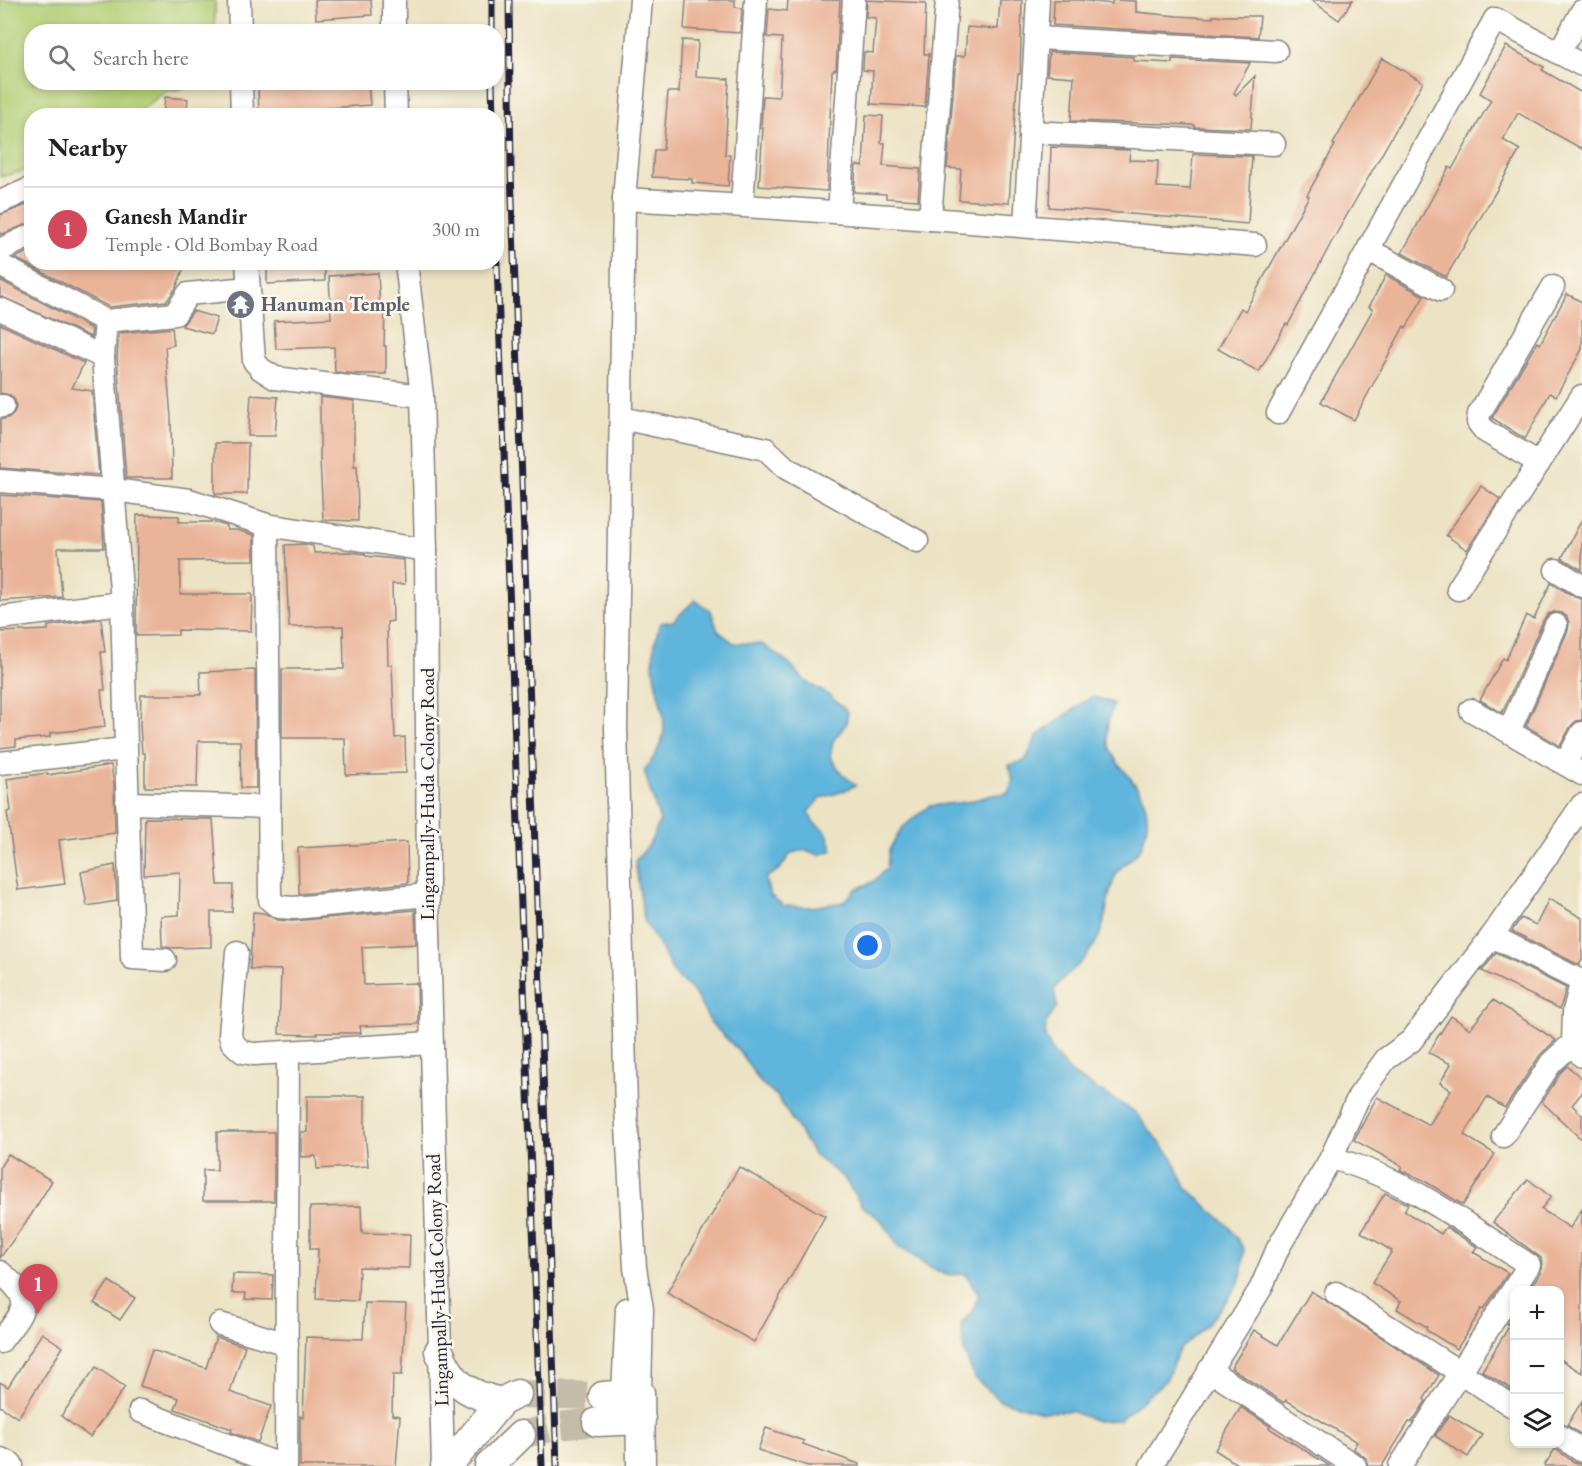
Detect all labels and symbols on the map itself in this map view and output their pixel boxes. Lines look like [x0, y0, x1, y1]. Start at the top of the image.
temple icon: Hanuman Temple [224, 288, 256, 320]
place label: Hanuman Temple [261, 291, 410, 317]
street label: Lingampally-Huda Colony Road [414, 667, 440, 920]
your location [853, 931, 882, 960]
street label: Lingampally-Huda Colony Road [420, 1152, 454, 1407]
pin: 1 [18, 1264, 57, 1314]

